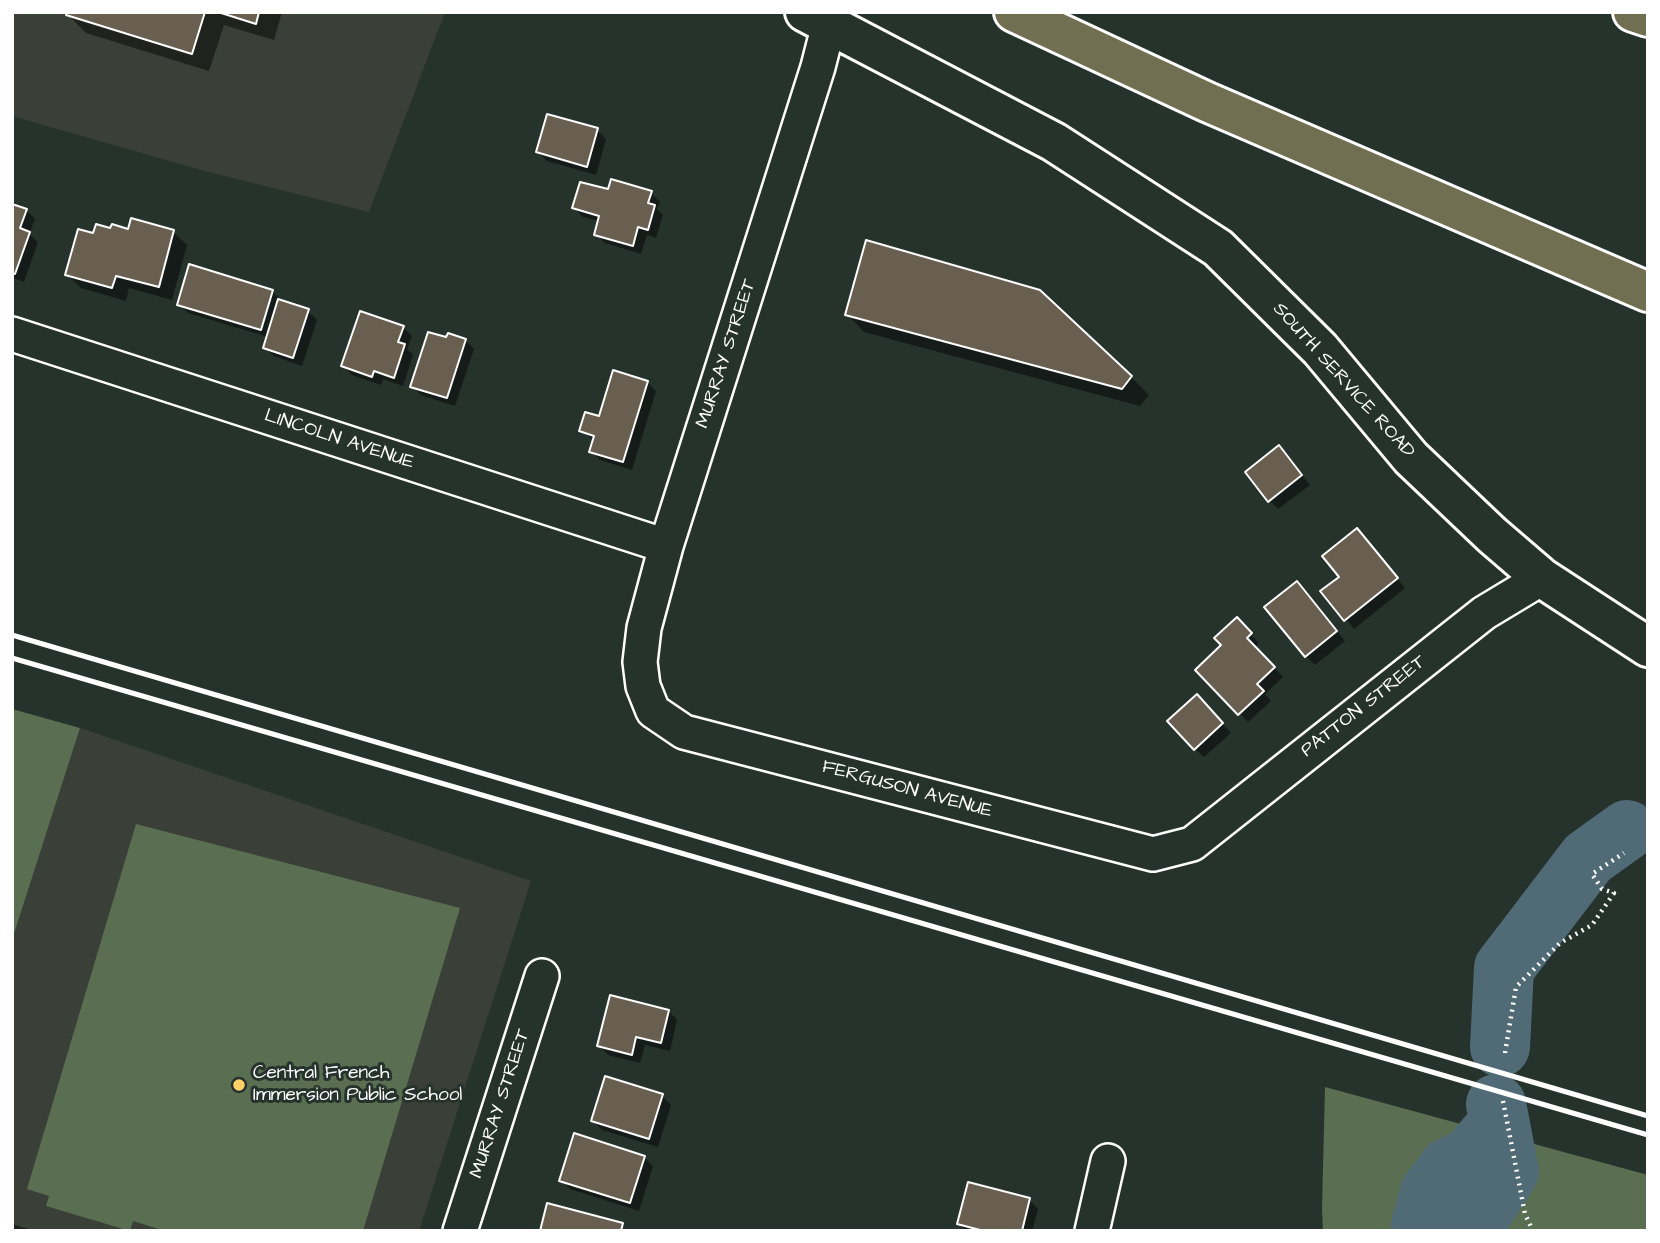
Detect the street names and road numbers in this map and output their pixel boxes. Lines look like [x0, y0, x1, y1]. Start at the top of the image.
street label: MURRAY STREET [692, 277, 762, 431]
street label: SOUTH SERVICE ROAD [1267, 299, 1419, 463]
street label: LINCOLN AVENUE [261, 405, 417, 475]
street label: PATTON STREET [1297, 651, 1431, 763]
street label: FERGUSON AVENUE [819, 756, 995, 824]
street label: MURRAY STREET [466, 1027, 536, 1181]

